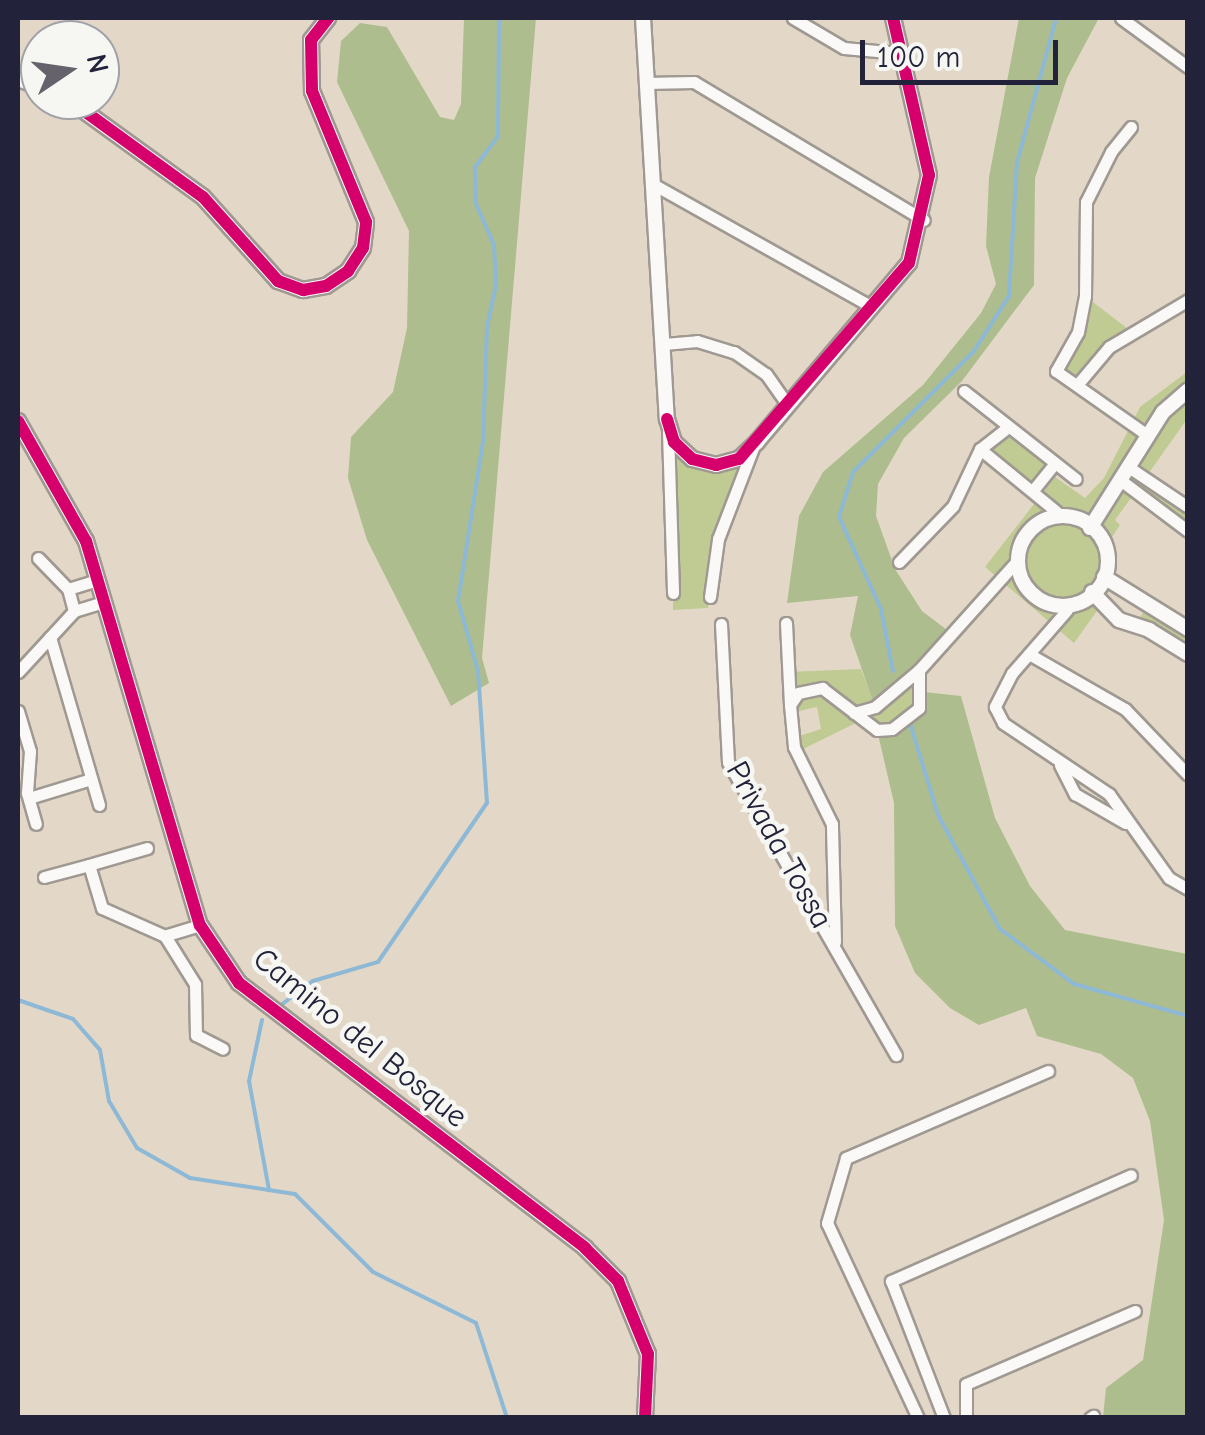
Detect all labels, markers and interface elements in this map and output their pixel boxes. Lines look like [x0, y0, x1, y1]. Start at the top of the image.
north arrow [20, 20, 120, 120]
scale bar [865, 20, 1062, 82]
text: 100 m [877, 40, 960, 75]
text: N [80, 51, 115, 76]
street label: Privada Tossa [717, 755, 841, 935]
street label: Camino del Bosque [245, 940, 475, 1136]

